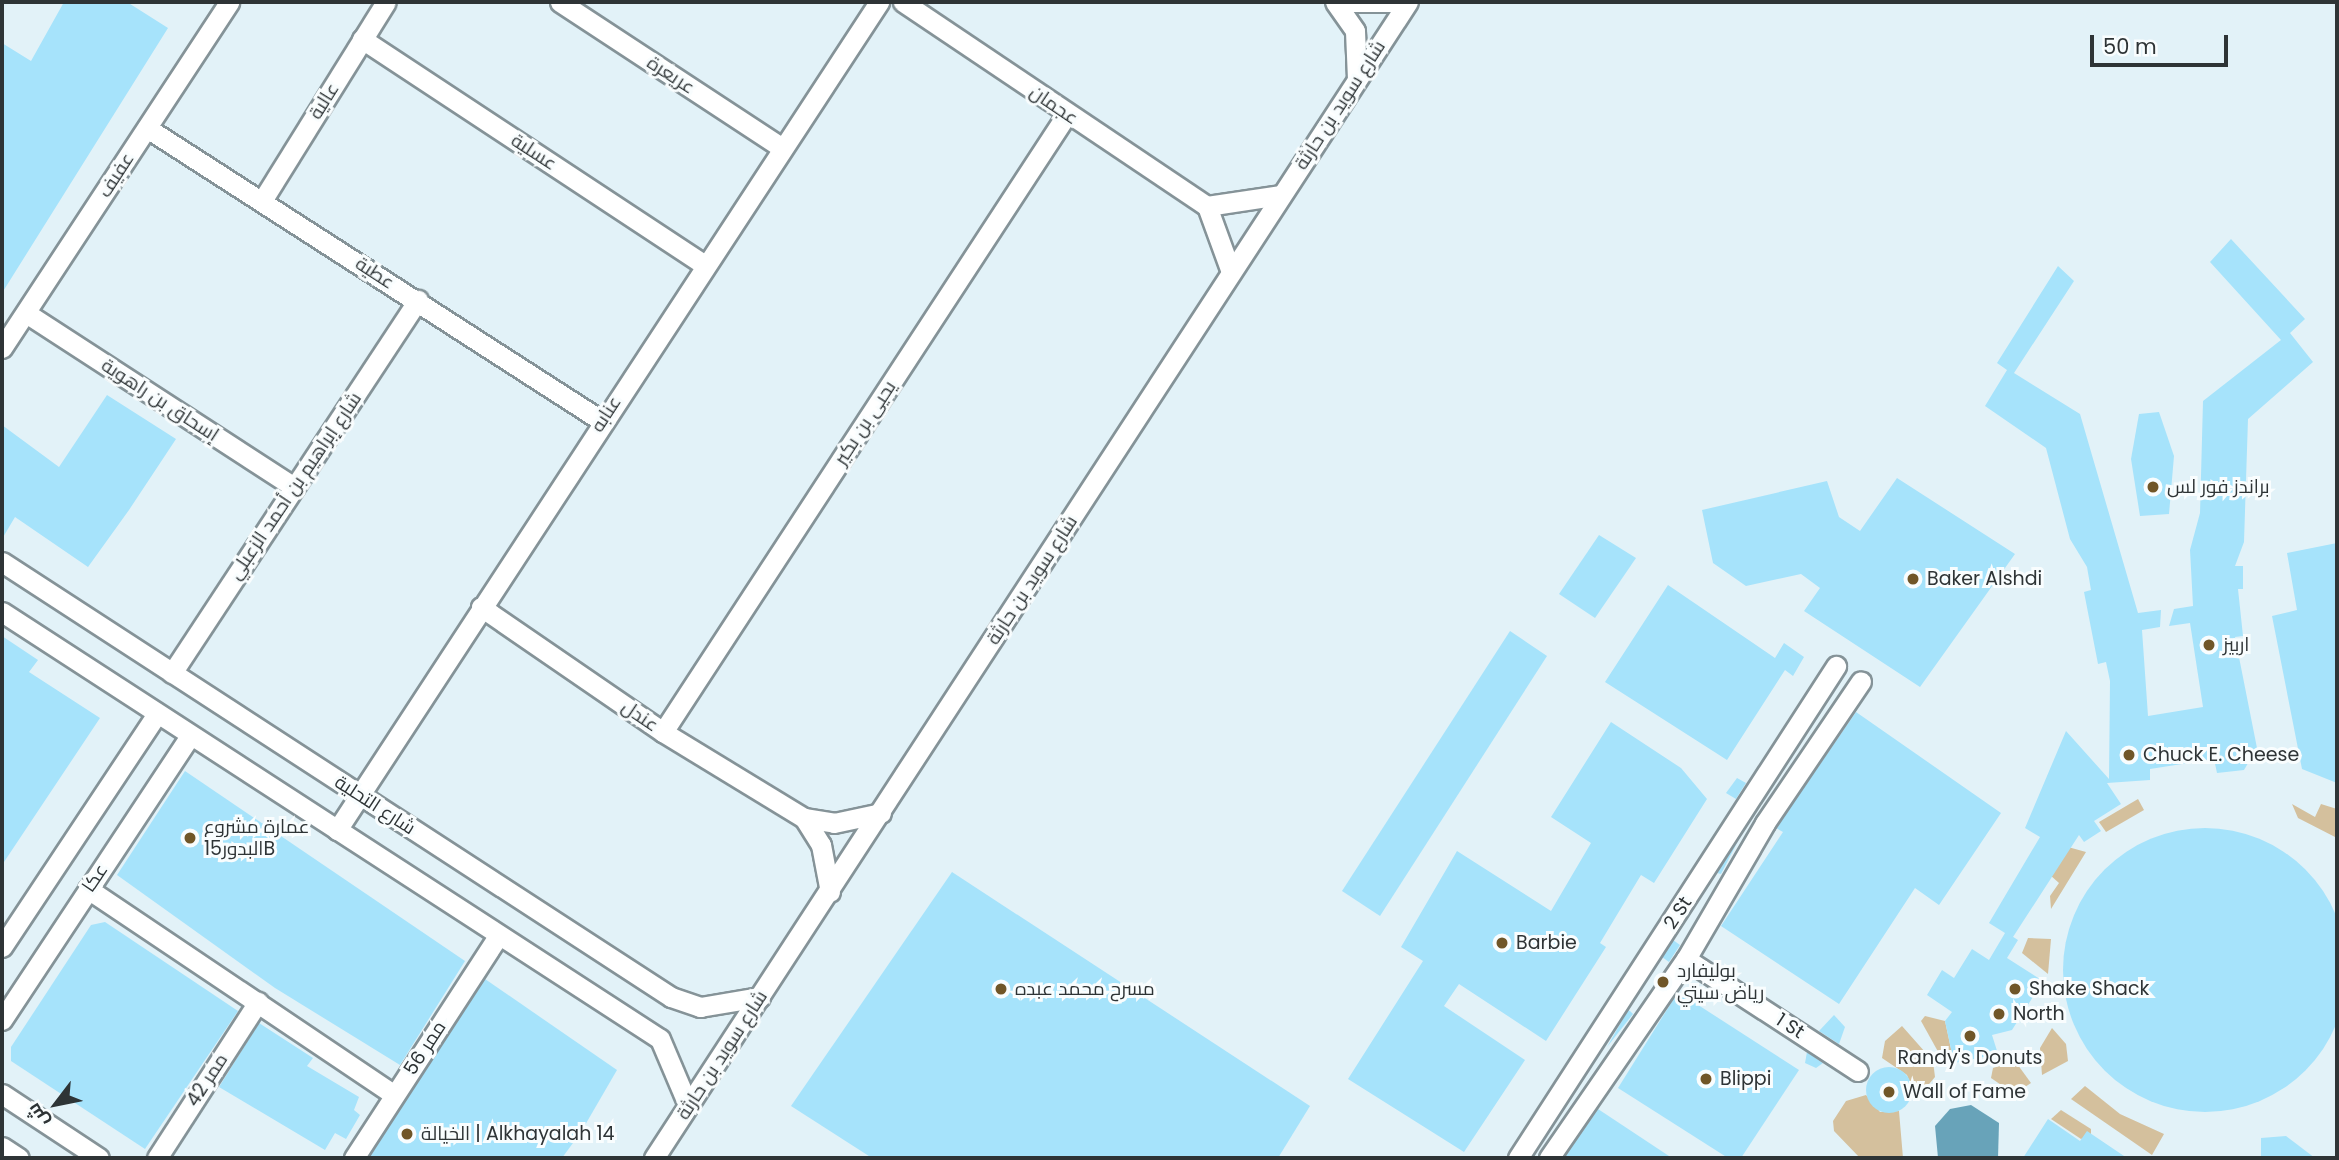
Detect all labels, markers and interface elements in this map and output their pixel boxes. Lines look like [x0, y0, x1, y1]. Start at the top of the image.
scale bar [2094, 21, 2232, 65]
text: 50 m [2103, 32, 2157, 61]
street label: شارع سويد بن حارثة [1290, 36, 1390, 174]
street label: عريعرة [643, 51, 699, 99]
street label: عالية [304, 79, 344, 123]
street label: عجمان [1025, 81, 1083, 129]
street label: عسلية [507, 129, 561, 175]
street label: عفيف [93, 148, 139, 202]
street label: عطية [351, 252, 399, 294]
street label: إسحاق بن راهوية [97, 354, 223, 446]
street label: يحيى بن بكير [829, 376, 901, 470]
street label: شارع إبراهيم بن أحمد الزعبلي [224, 388, 366, 584]
street label: عنابه [586, 392, 626, 436]
place label: براندز فور لس [2167, 476, 2270, 498]
marker: براندز فور لس [2145, 479, 2161, 495]
street label: شارع سويد بن حارثة [982, 511, 1082, 649]
place label: Baker Alshdi [1927, 568, 2042, 590]
marker: Baker Alshdi [1905, 571, 1921, 587]
place label: اربيز [2223, 634, 2249, 656]
marker: اربيز [2201, 637, 2217, 653]
street label: عندل [617, 695, 663, 737]
place label: Chuck E. Cheese [2143, 744, 2299, 766]
marker: Chuck E. Cheese [2121, 747, 2137, 763]
street label: شارع التحلية [330, 770, 420, 840]
place label: عمارة مشروع البدور15B [204, 816, 310, 860]
marker: عمارة مشروع البدور15B [182, 830, 198, 846]
street label: عكا [77, 859, 113, 897]
street label: 2 St [1659, 893, 1697, 933]
place label: Barbie [1516, 932, 1577, 954]
marker: Barbie [1494, 935, 1510, 951]
place label: بوليفارد رياض سيتي [1677, 960, 1764, 1004]
marker: بوليفارد رياض سيتي [1655, 974, 1671, 990]
place label: مسرح محمد عبده [1015, 978, 1155, 1000]
place label: Shake Shack [2029, 978, 2149, 1000]
marker: مسرح محمد عبده [993, 981, 1009, 997]
marker: Shake Shack [2007, 981, 2023, 997]
street label: شارع سويد بن حارثة [672, 986, 772, 1124]
place label: North [2013, 1003, 2065, 1025]
marker: North [1991, 1006, 2007, 1022]
street label: 1 St [1772, 1008, 1808, 1044]
street label: ممر 56 [399, 1017, 451, 1079]
marker: Randy's Donuts [1962, 1028, 1978, 1044]
place label: Randy's Donuts [1898, 1047, 2042, 1069]
street label: ممر 42 [181, 1049, 233, 1111]
place label: Blippi [1720, 1068, 1771, 1090]
north arrow [21, 1069, 91, 1139]
marker: Blippi [1698, 1071, 1714, 1087]
place label: Wall of Fame [1903, 1081, 2026, 1103]
marker: Wall of Fame [1881, 1084, 1897, 1100]
text: ش [20, 1098, 56, 1133]
place label: الخيالة | Alkhayalah 14 [421, 1123, 614, 1145]
marker: الخيالة | Alkhayalah 14 [399, 1126, 415, 1142]

